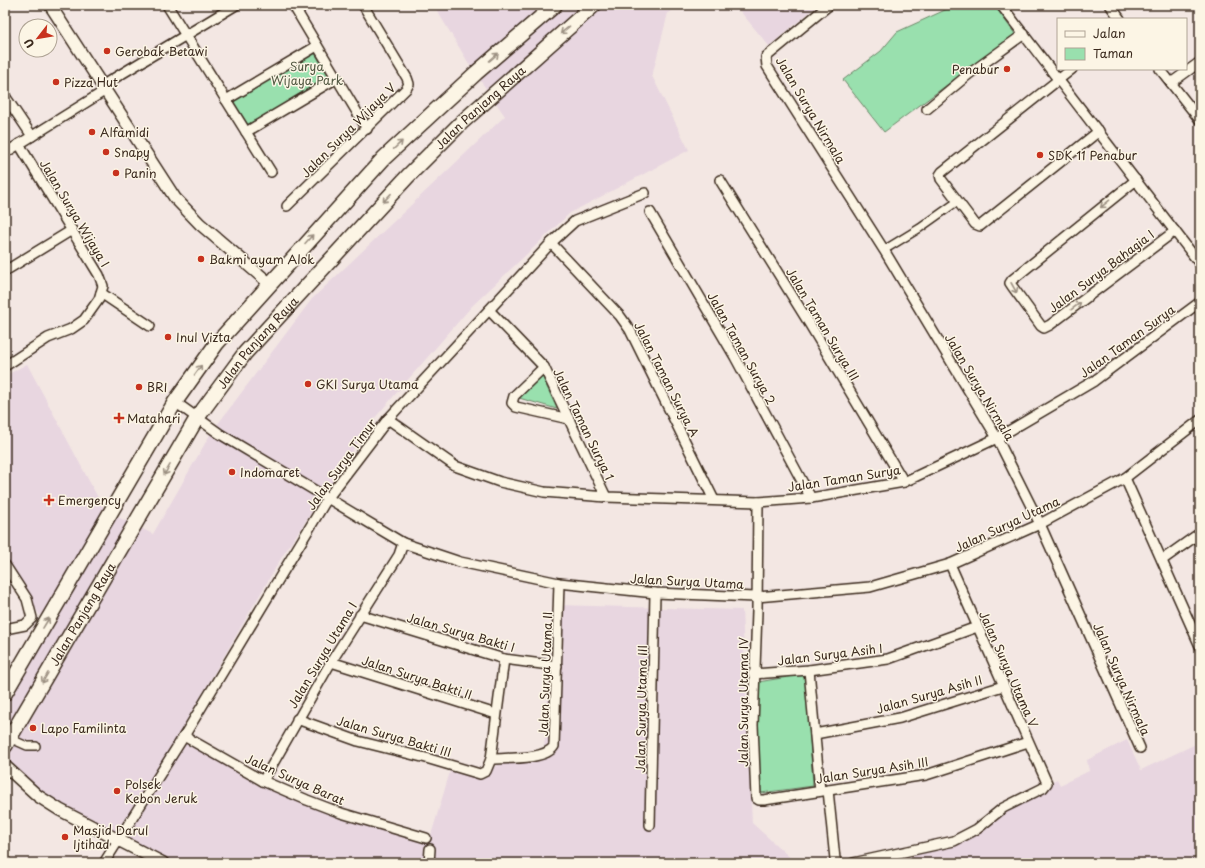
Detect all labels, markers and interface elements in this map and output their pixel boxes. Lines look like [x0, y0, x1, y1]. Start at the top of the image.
north arrow [18, 18, 58, 58]
legend [1057, 18, 1187, 70]
text: Jalan [1093, 24, 1126, 42]
one-way arrow [560, 26, 570, 35]
text: U [20, 35, 38, 51]
place label: Gerobak Betawi [115, 42, 208, 60]
text: Taman [1093, 44, 1133, 62]
marker: Gerobak Betawi [102, 46, 112, 56]
one-way arrow [489, 53, 500, 62]
street label: Jalan Surya Nirmala [772, 53, 850, 167]
park label: Surya Wijaya Park [271, 57, 343, 89]
place label: Penabur [952, 60, 999, 78]
street label: Jalan Panjang Raya [431, 61, 529, 153]
marker: Penabur [1002, 64, 1012, 74]
place label: Pizza Hut [64, 73, 118, 91]
marker: Pizza Hut [51, 77, 61, 87]
street label: Jalan Surya Wijaya V [297, 79, 399, 181]
place label: Alfamidi [100, 123, 149, 141]
marker: Alfamidi [87, 127, 97, 137]
one-way arrow [393, 140, 403, 149]
place label: Snapy [114, 143, 150, 161]
place label: SDK 11 Penabur [1048, 146, 1138, 164]
marker: Snapy [101, 147, 111, 157]
marker: SDK 11 Penabur [1035, 150, 1045, 160]
street label: Jalan Surya Wijaya I [36, 156, 114, 270]
place label: Panin [124, 164, 157, 182]
marker: Panin [111, 168, 121, 178]
one-way arrow [383, 193, 392, 203]
one-way arrow [1100, 200, 1111, 209]
street label: Jalan Surya Bahagia I [1044, 225, 1158, 317]
one-way arrow [305, 234, 314, 245]
place label: Bakmi ayam Alok [209, 250, 315, 268]
marker: Bakmi ayam Alok [196, 254, 206, 264]
street label: Jalan Taman Surya III [782, 264, 864, 384]
one-way arrow [1010, 282, 1018, 294]
street label: Jalan Taman Surya 2 [704, 288, 780, 408]
street label: Jalan Panjang Raya [213, 292, 302, 392]
street label: Jalan Taman Surya [1076, 300, 1179, 382]
one-way arrow [1070, 301, 1081, 310]
street label: Jalan Taman Surya A [630, 318, 704, 440]
place label: Inul Vizta [176, 328, 231, 346]
street label: Jalan Surya Nirmala [941, 330, 1019, 444]
marker: Inul Vizta [163, 332, 173, 342]
one-way arrow [194, 365, 202, 376]
street label: Jalan Taman Surya 1 [549, 365, 619, 483]
place label: GKI Surya Utama [316, 375, 419, 393]
place label: BRI [147, 378, 167, 396]
marker: GKI Surya Utama [303, 379, 313, 389]
marker: BRI [134, 382, 144, 392]
place label: Matahari [127, 409, 181, 427]
marker: Matahari [114, 413, 124, 423]
street label: Jalan Surya Timur [302, 414, 380, 513]
street label: Jalan Taman Surya [786, 460, 902, 496]
one-way arrow [163, 463, 171, 475]
place label: Indomaret [240, 463, 300, 481]
marker: Indomaret [227, 467, 237, 477]
place label: Emergency [58, 491, 121, 509]
street label: Jalan Surya Utama [952, 492, 1063, 556]
marker: Emergency [43, 494, 55, 506]
street label: Jalan Panjang Raya [45, 559, 120, 669]
street label: Jalan Surya Utama [630, 569, 745, 593]
street label: Jalan Surya Utama I [283, 599, 361, 711]
street label: Jalan Surya Bakti I [405, 608, 517, 656]
street label: Jalan Surya Utama V [975, 608, 1043, 730]
street label: Jalan Surya Utama II [534, 611, 556, 737]
one-way arrow [43, 617, 51, 629]
street label: Jalan Surya Nirmala [1089, 620, 1155, 739]
street label: Jalan Surya Utama IV [734, 637, 752, 767]
street label: Jalan Surya Asih I [776, 639, 884, 669]
street label: Jalan Surya Utama III [631, 645, 651, 773]
street label: Jalan Surya Bakti II [359, 651, 475, 703]
street label: Jalan Surya Asih II [874, 670, 984, 718]
one-way arrow [40, 672, 48, 684]
street label: Jalan Surya Bakti III [335, 711, 453, 761]
place label: Lapo Familinta [41, 719, 127, 737]
marker: Lapo Familinta [28, 723, 38, 733]
street label: Jalan Surya Barat [242, 749, 348, 809]
street label: Jalan Surya Asih III [815, 752, 929, 788]
place label: Polsek Kebon Jeruk [125, 775, 198, 807]
marker: Polsek Kebon Jeruk [112, 786, 122, 796]
place label: Masjid Darul Ijtihad [73, 821, 148, 853]
marker: Masjid Darul Ijtihad [60, 832, 70, 842]

